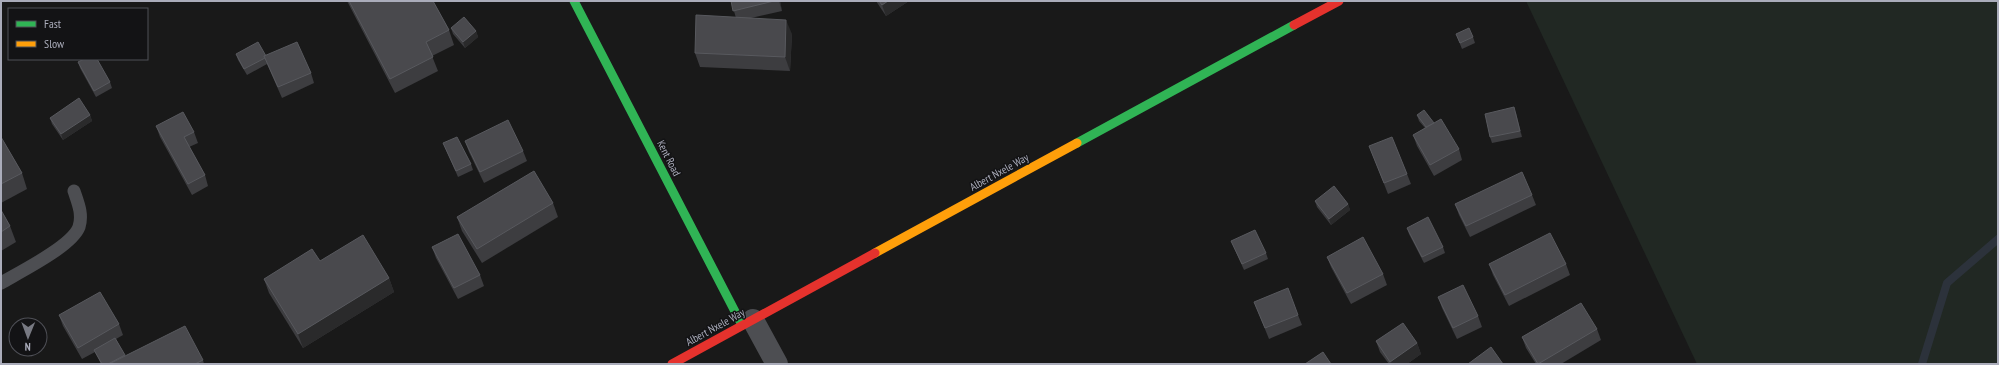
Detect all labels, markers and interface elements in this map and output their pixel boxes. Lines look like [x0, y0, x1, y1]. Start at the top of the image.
legend [8, 8, 148, 60]
text: Fast [44, 16, 62, 31]
text: Slow [44, 36, 65, 51]
street label: Kent Road [654, 138, 684, 179]
street label: Albert Nxele Way [967, 150, 1032, 194]
street label: Albert Nxele Way [683, 305, 748, 349]
north arrow [8, 317, 48, 357]
text: N [25, 340, 31, 354]

